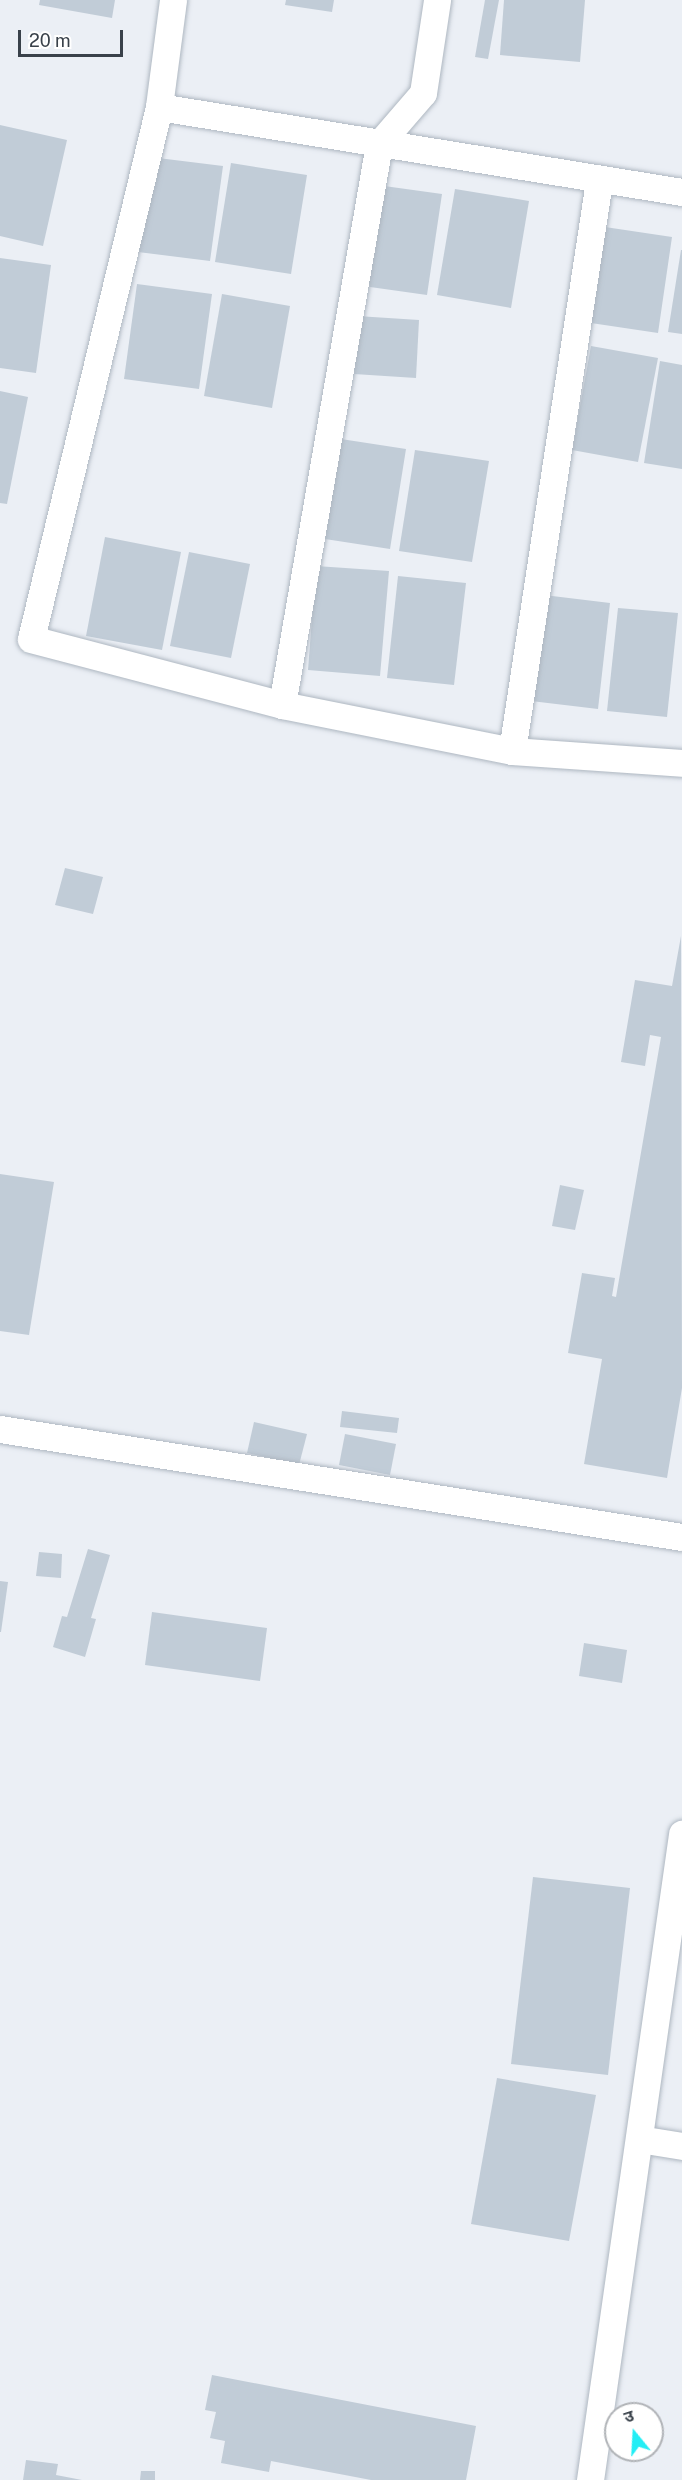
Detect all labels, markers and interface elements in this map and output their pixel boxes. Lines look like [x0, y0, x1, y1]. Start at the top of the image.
scale bar [21, 18, 126, 56]
text: 20 m [29, 30, 71, 51]
north arrow [604, 2402, 664, 2462]
text: उ [622, 2406, 636, 2427]

